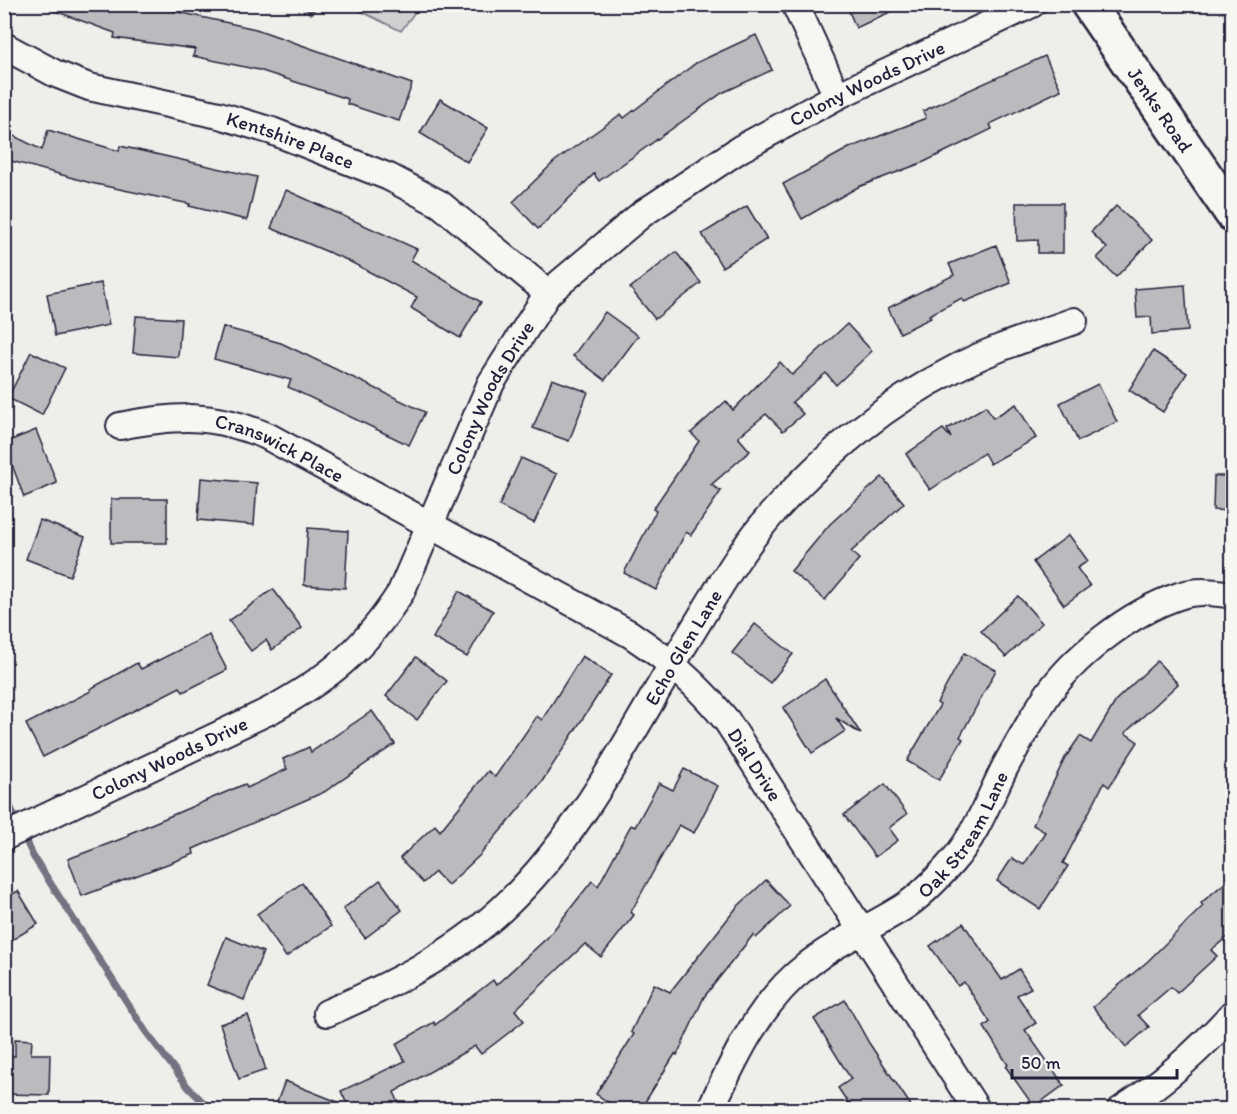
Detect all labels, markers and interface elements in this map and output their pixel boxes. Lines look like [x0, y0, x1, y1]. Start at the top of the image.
street label: Colony Woods Drive [785, 35, 949, 132]
street label: Jenks Road [1123, 62, 1198, 157]
street label: Kentshire Place [224, 106, 357, 174]
street label: Colony Woods Drive [441, 316, 539, 479]
street label: Cranswick Place [213, 409, 348, 488]
street label: Echo Glen Lane [639, 585, 727, 709]
street label: Colony Woods Drive [87, 711, 251, 806]
street label: Dial Drive [722, 723, 787, 806]
street label: Oak Stream Lane [912, 767, 1013, 903]
scale bar [1012, 1042, 1177, 1080]
text: 50 m [1021, 1052, 1061, 1074]

